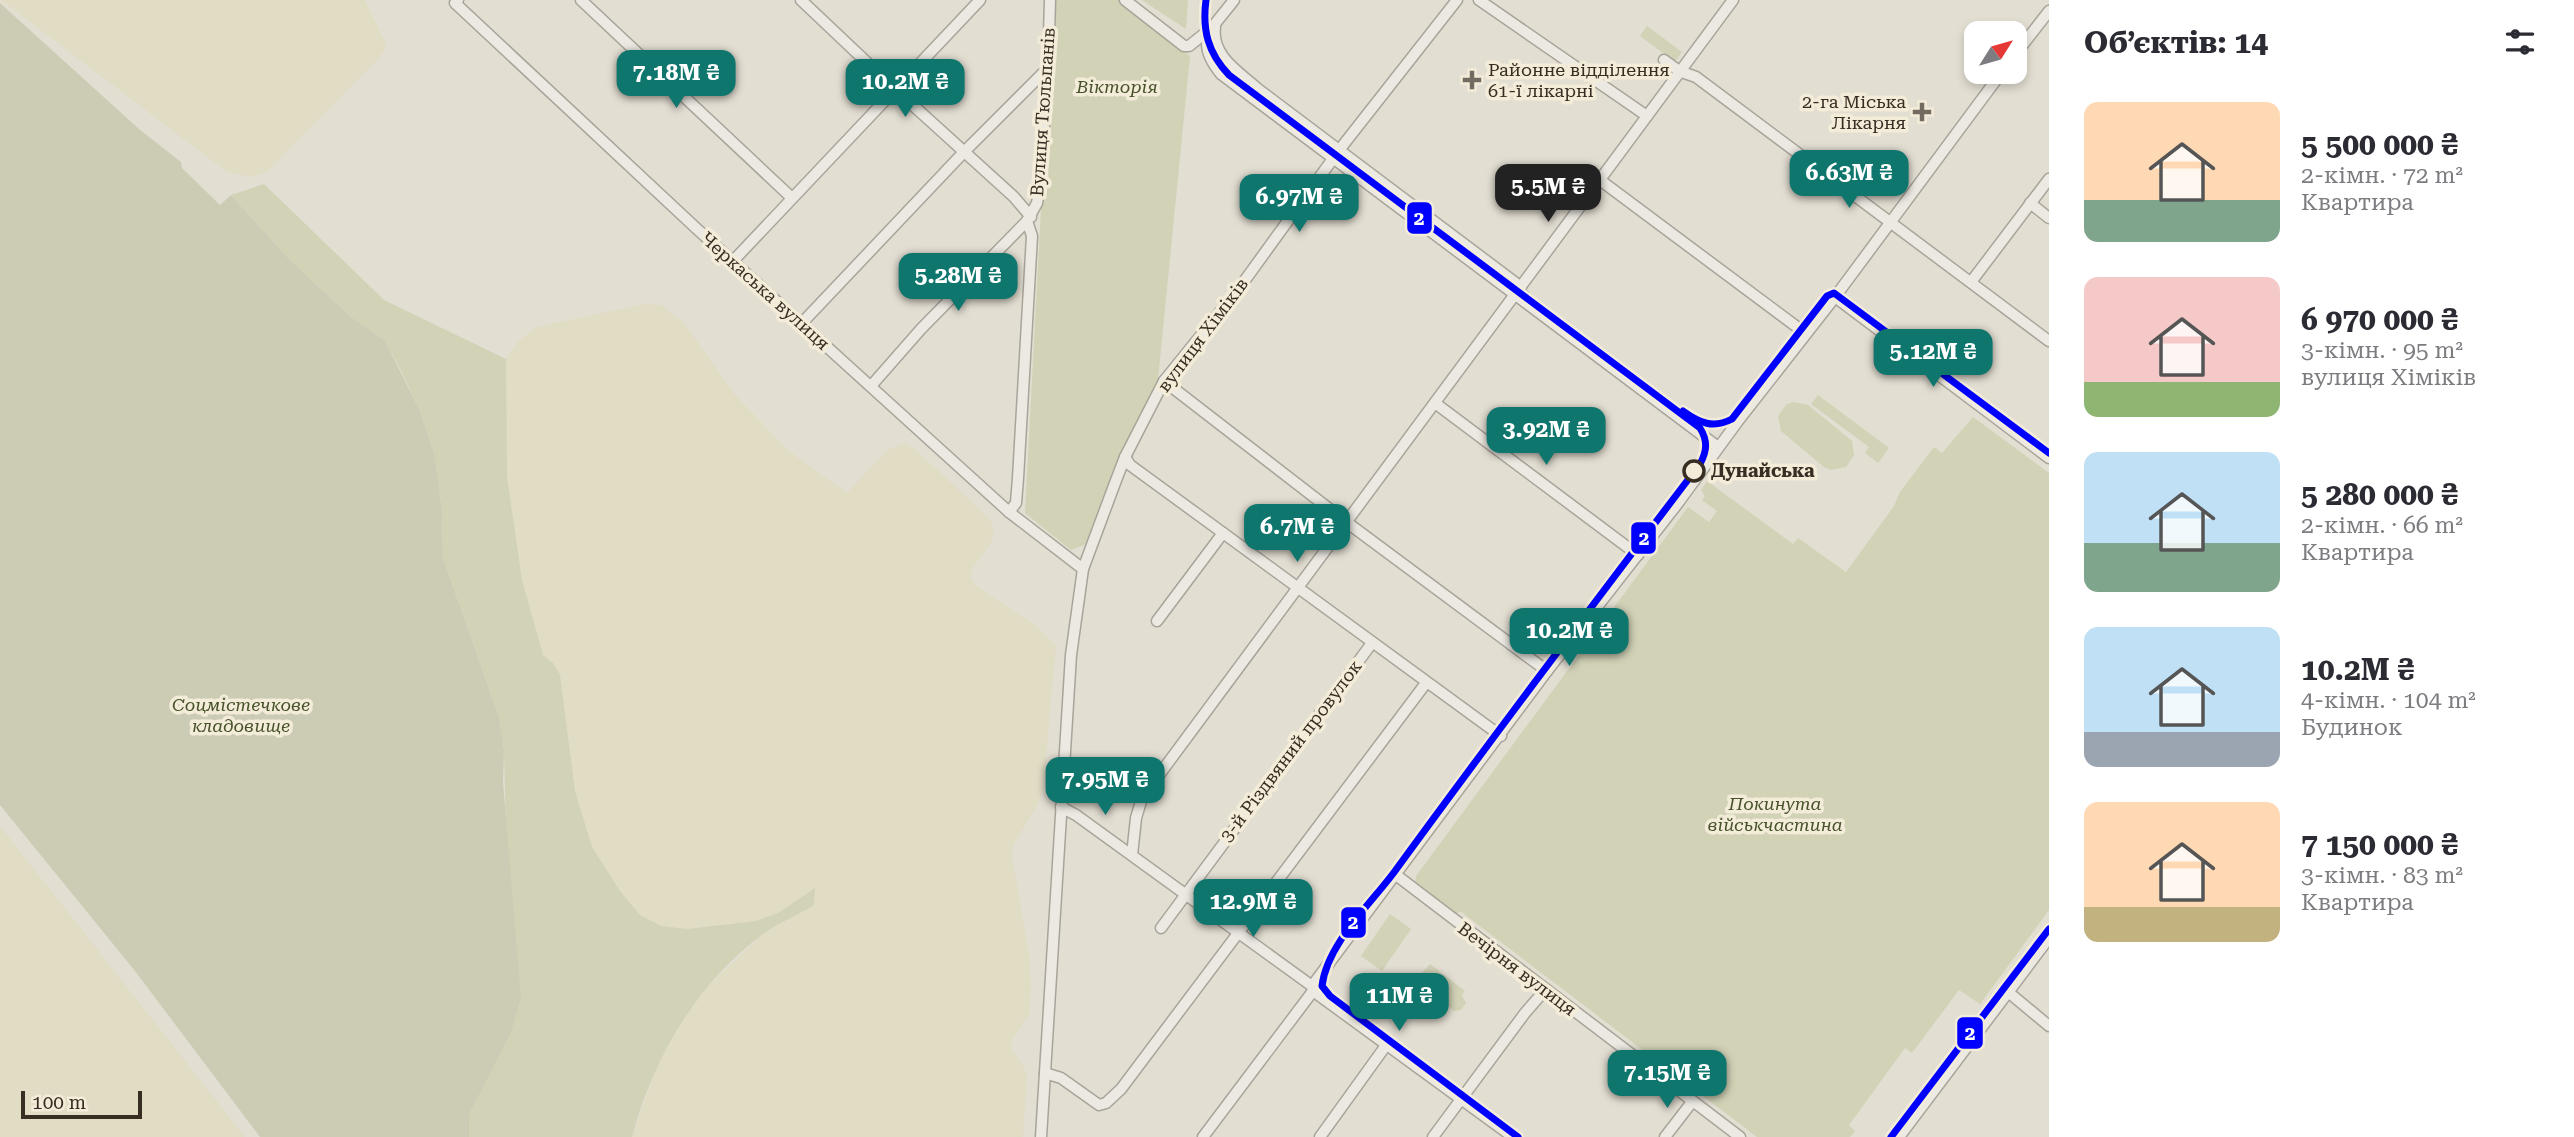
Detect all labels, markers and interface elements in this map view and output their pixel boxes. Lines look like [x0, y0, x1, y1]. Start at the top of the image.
north arrow [1964, 21, 2026, 84]
map controls [1964, 21, 2027, 84]
icon: filters [2501, 23, 2539, 61]
text: Об’єктів: 14 [2084, 25, 2268, 60]
street label: Вулиця Тюльпанів [1026, 27, 1059, 197]
pin: 7.18M ₴ [611, 50, 741, 110]
text: 7.18M ₴ [633, 59, 719, 86]
place label: Районне відділення 61-ї лікарні [1488, 59, 1670, 101]
pin: 10.2M ₴ [840, 60, 970, 119]
text: 10.2M ₴ [862, 68, 948, 95]
marker: Районне відділення 61-ї лікарні [1462, 70, 1482, 90]
park label: Вікторія [1075, 76, 1158, 97]
place label: 2-га Міська Лікарня [1802, 91, 1906, 133]
marker: 2-га Міська Лікарня [1912, 102, 1932, 122]
text: 5 500 000 ₴ [2301, 127, 2458, 162]
icon: home [2140, 130, 2224, 214]
pin: 6.63M ₴ [1784, 150, 1914, 210]
text: 6.63M ₴ [1806, 159, 1892, 186]
text: 2-кімн. · 72 m² [2301, 162, 2463, 189]
pin: 5.5M ₴ [1491, 164, 1605, 224]
text: 5.5M ₴ [1511, 173, 1585, 200]
pin: 6.97M ₴ [1234, 174, 1364, 234]
text: 6.97M ₴ [1256, 183, 1342, 210]
text: Квартира [2301, 189, 2414, 216]
line badge: 2 [1406, 201, 1433, 235]
text: 2 [1414, 207, 1424, 230]
street label: Черкаська вулиця [697, 227, 834, 354]
pin: 5.28M ₴ [893, 254, 1023, 313]
text: 5.28M ₴ [915, 262, 1001, 289]
street label: вулиця Хіміків [1153, 274, 1252, 396]
text: 6 970 000 ₴ [2301, 302, 2458, 337]
icon: home [2140, 305, 2224, 389]
pin: 5.12M ₴ [1868, 330, 1998, 389]
text: 3-кімн. · 95 m² [2301, 337, 2463, 364]
text: 5.12M ₴ [1890, 338, 1976, 365]
text: вулиця Хіміків [2301, 364, 2476, 391]
pin: 3.92M ₴ [1481, 407, 1611, 467]
text: 3.92M ₴ [1503, 416, 1589, 443]
marker: Дунайська [1683, 460, 1705, 482]
place label: Дунайська [1711, 460, 1815, 481]
text: 5 280 000 ₴ [2301, 477, 2458, 512]
icon: home [2140, 480, 2224, 564]
pin: 6.7M ₴ [1240, 504, 1354, 564]
text: 2-кімн. · 66 m² [2301, 512, 2463, 539]
text: 6.7M ₴ [1260, 513, 1334, 540]
line badge: 2 [1630, 521, 1657, 555]
text: 2 [1639, 527, 1649, 550]
text: Квартира [2301, 539, 2414, 566]
pin: 10.2M ₴ [1504, 608, 1634, 668]
text: 10.2M ₴ [1526, 617, 1612, 644]
text: 10.2M ₴ [2301, 652, 2414, 687]
icon: home [2140, 655, 2224, 739]
street label: 3-й Різдвяний провулок [1215, 656, 1366, 846]
text: 4-кімн. · 104 m² [2301, 687, 2476, 714]
park label: Соцмістечкове кладовище [172, 694, 310, 736]
text: Будинок [2301, 714, 2403, 741]
pin: 7.95M ₴ [1040, 758, 1170, 817]
text: 7.95M ₴ [1062, 766, 1148, 793]
park label: Покинута військчастина [1707, 793, 1843, 835]
text: 7 150 000 ₴ [2301, 827, 2458, 862]
icon: home [2140, 830, 2224, 914]
text: 3-кімн. · 83 m² [2301, 862, 2463, 889]
pin: 12.9M ₴ [1188, 880, 1318, 939]
text: 12.9M ₴ [1210, 888, 1296, 915]
text: Квартира [2301, 889, 2414, 916]
line badge: 2 [1340, 906, 1367, 939]
text: 2 [1348, 911, 1358, 934]
street label: Вечірня вулиця [1454, 917, 1581, 1020]
pin: 11M ₴ [1350, 974, 1448, 1033]
text: 11M ₴ [1366, 982, 1432, 1009]
line badge: 2 [1956, 1016, 1984, 1050]
text: 2 [1965, 1022, 1975, 1045]
pin: 7.15M ₴ [1602, 1050, 1732, 1110]
text: 7.15M ₴ [1624, 1059, 1710, 1086]
scale bar [21, 1088, 142, 1120]
text: 100 m [32, 1091, 86, 1114]

